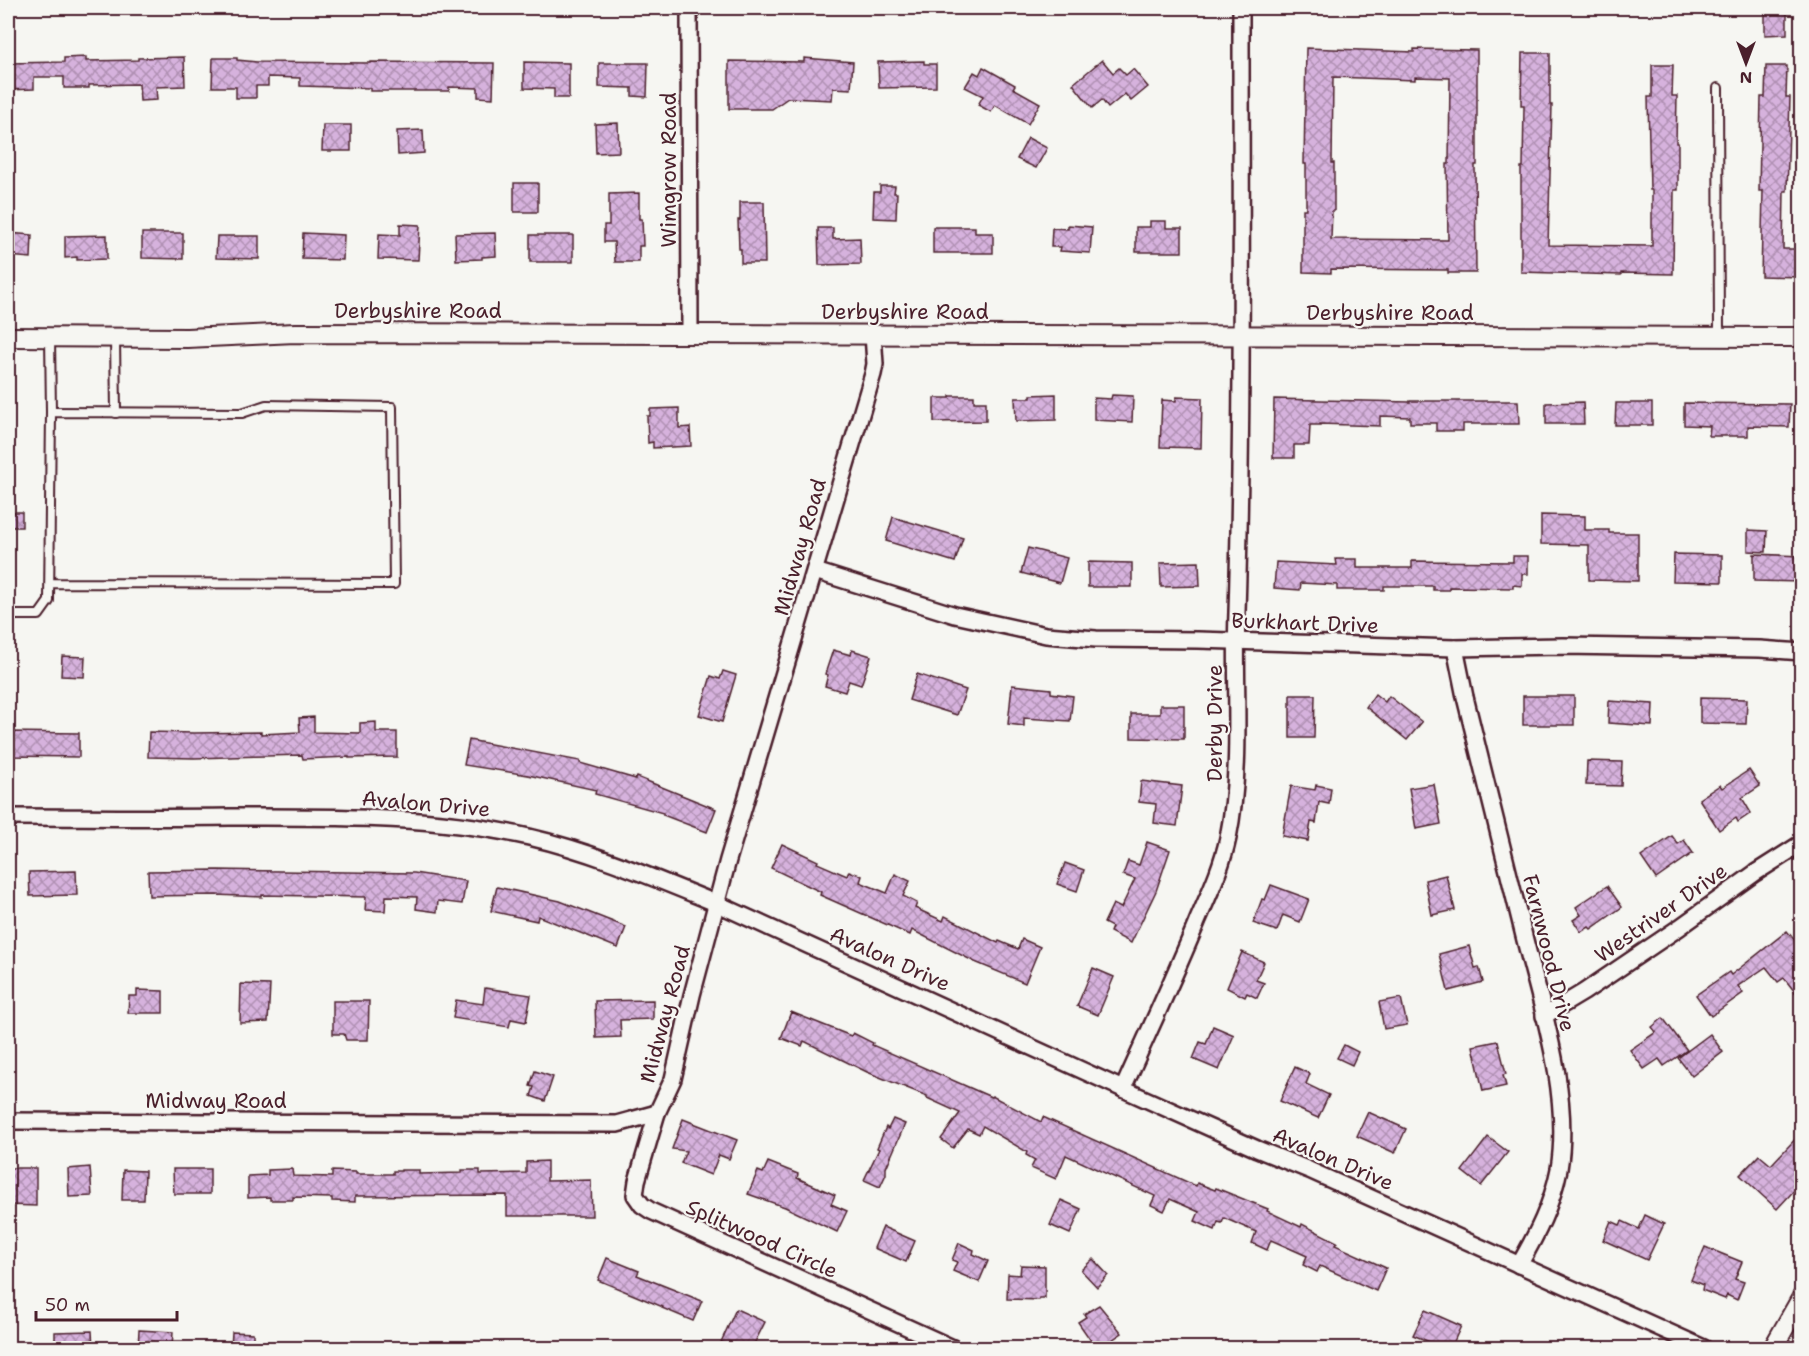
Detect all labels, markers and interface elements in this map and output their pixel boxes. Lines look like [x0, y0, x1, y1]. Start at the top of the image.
north arrow [1716, 33, 1776, 93]
text: N [1740, 67, 1752, 88]
street label: Wimgrow Road [655, 92, 683, 248]
street label: Derbyshire Road [334, 297, 502, 325]
street label: Derbyshire Road [821, 298, 989, 326]
street label: Derbyshire Road [1306, 299, 1474, 327]
street label: Midway Road [767, 475, 833, 619]
street label: Burkhart Drive [1231, 606, 1379, 640]
street label: Derby Drive [1201, 664, 1229, 782]
street label: Avalon Drive [361, 784, 491, 824]
street label: Westriver Drive [1589, 857, 1733, 969]
street label: Farnwood Drive [1516, 872, 1582, 1034]
street label: Avalon Drive [825, 920, 955, 998]
street label: Midway Road [633, 942, 697, 1086]
street label: Midway Road [145, 1087, 287, 1115]
street label: Avalon Drive [1268, 1121, 1398, 1197]
street label: Splitwood Circle [682, 1193, 842, 1285]
scale bar [36, 1284, 177, 1322]
text: 50 m [45, 1293, 90, 1317]

